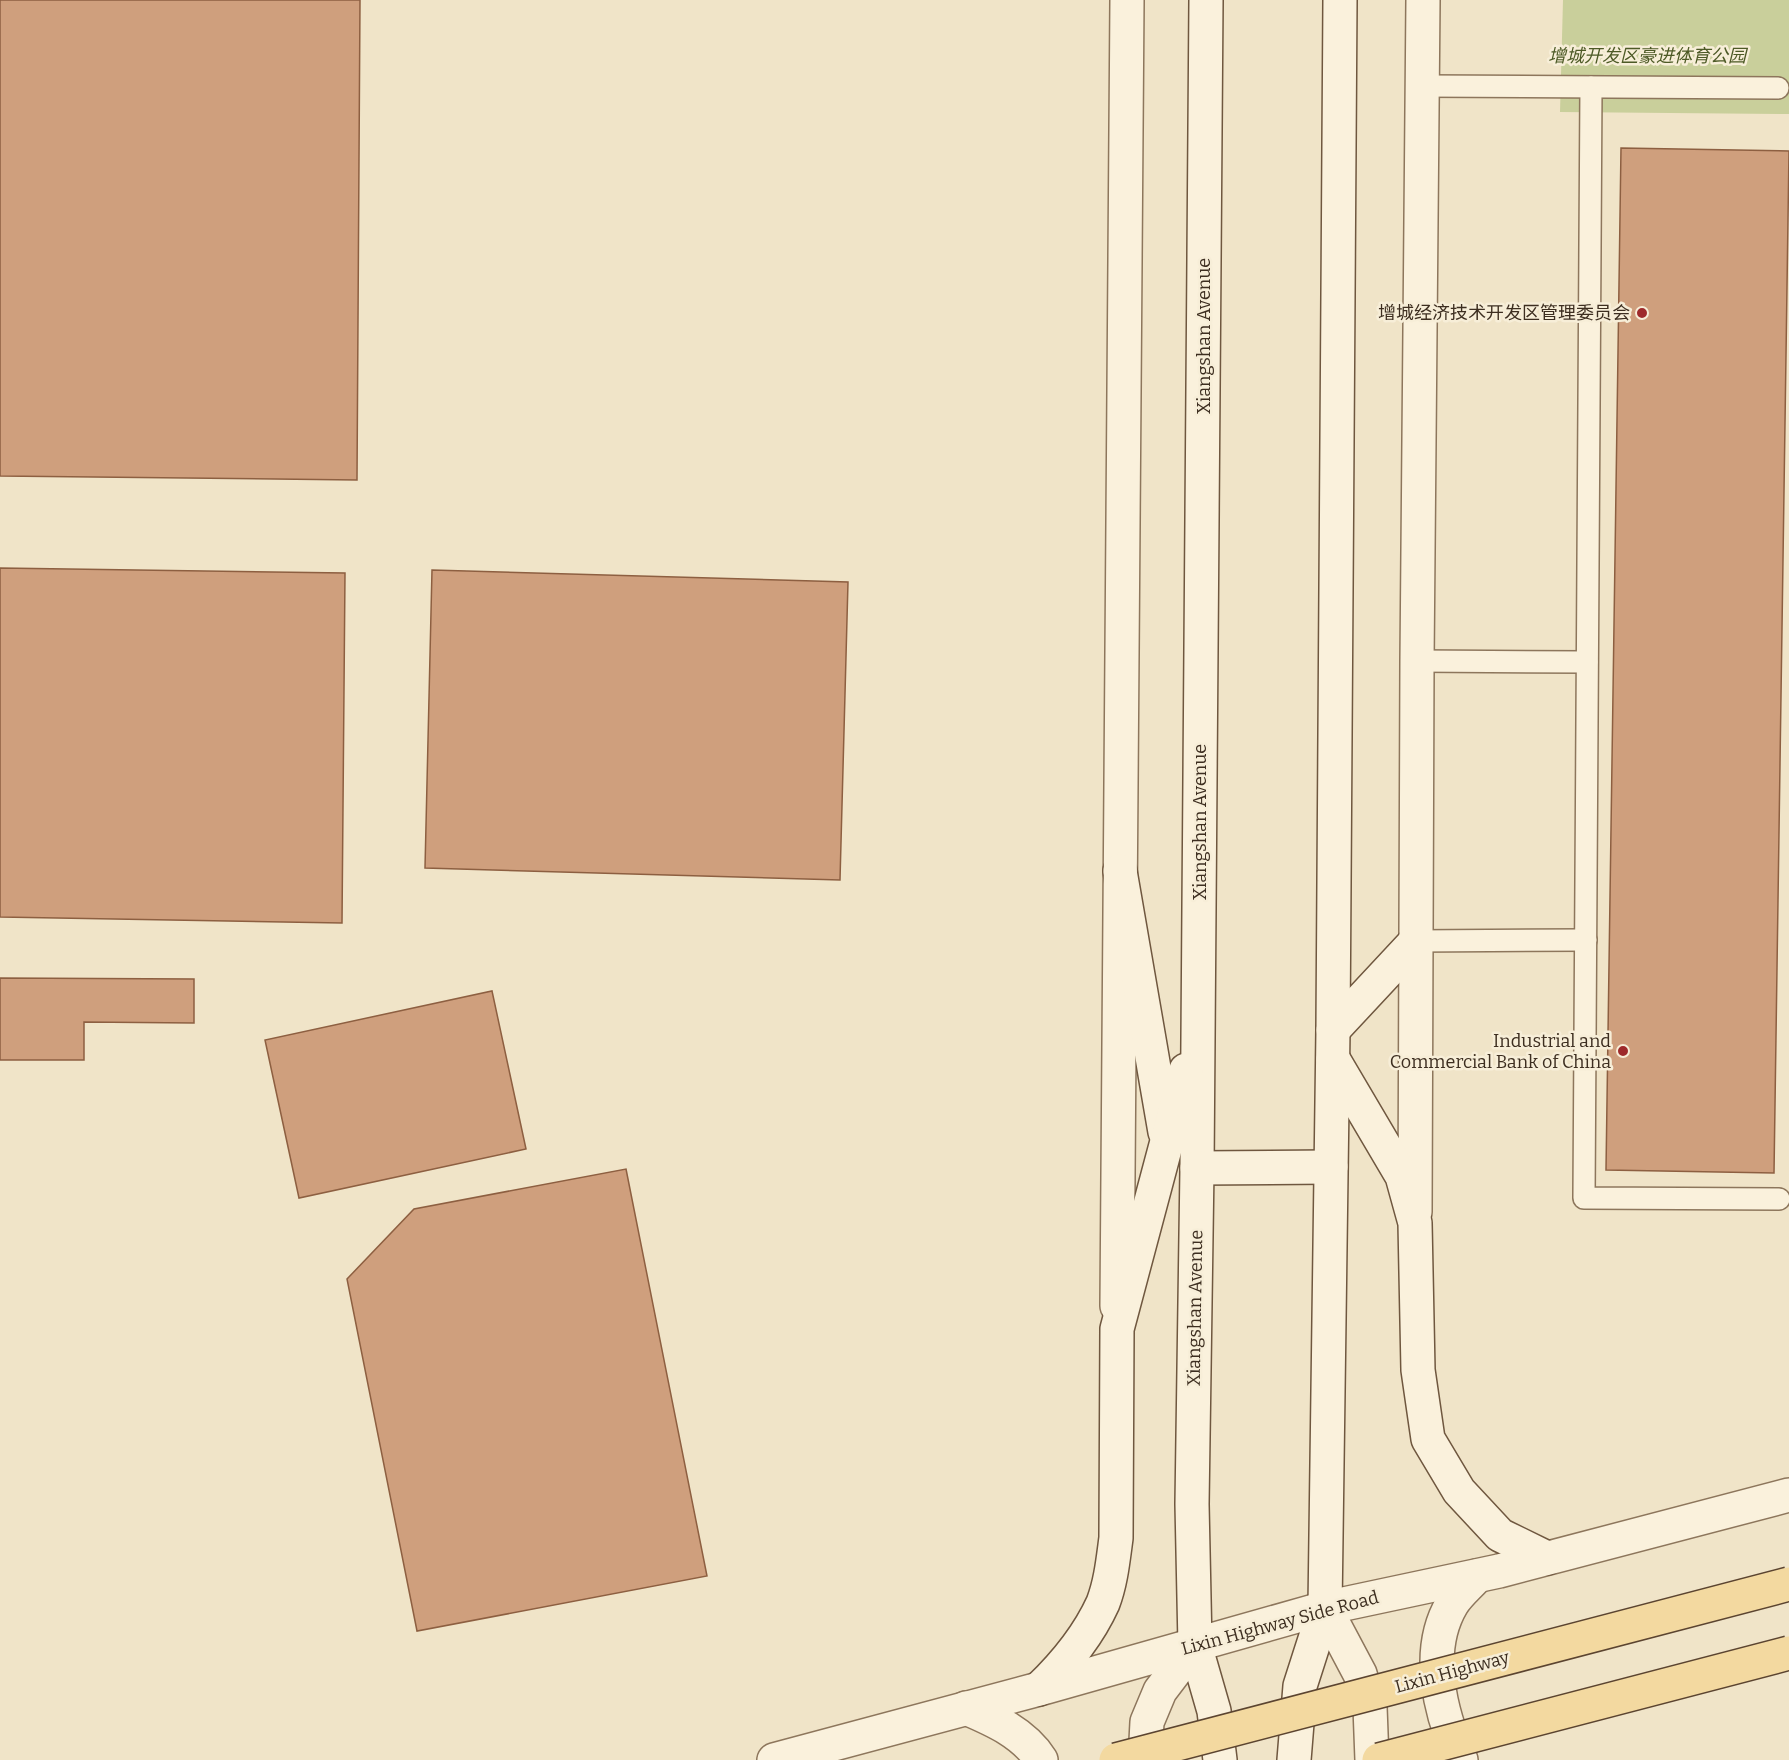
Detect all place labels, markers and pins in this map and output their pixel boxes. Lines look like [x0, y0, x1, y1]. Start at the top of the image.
place label: 增城经济技术开发区管理委员会 [1378, 302, 1630, 324]
marker: 增城经济技术开发区管理委员会 [1635, 306, 1649, 320]
place label: Industrial and Commercial Bank of China [1390, 1030, 1611, 1073]
marker: Industrial and Commercial Bank of China [1616, 1044, 1630, 1058]

